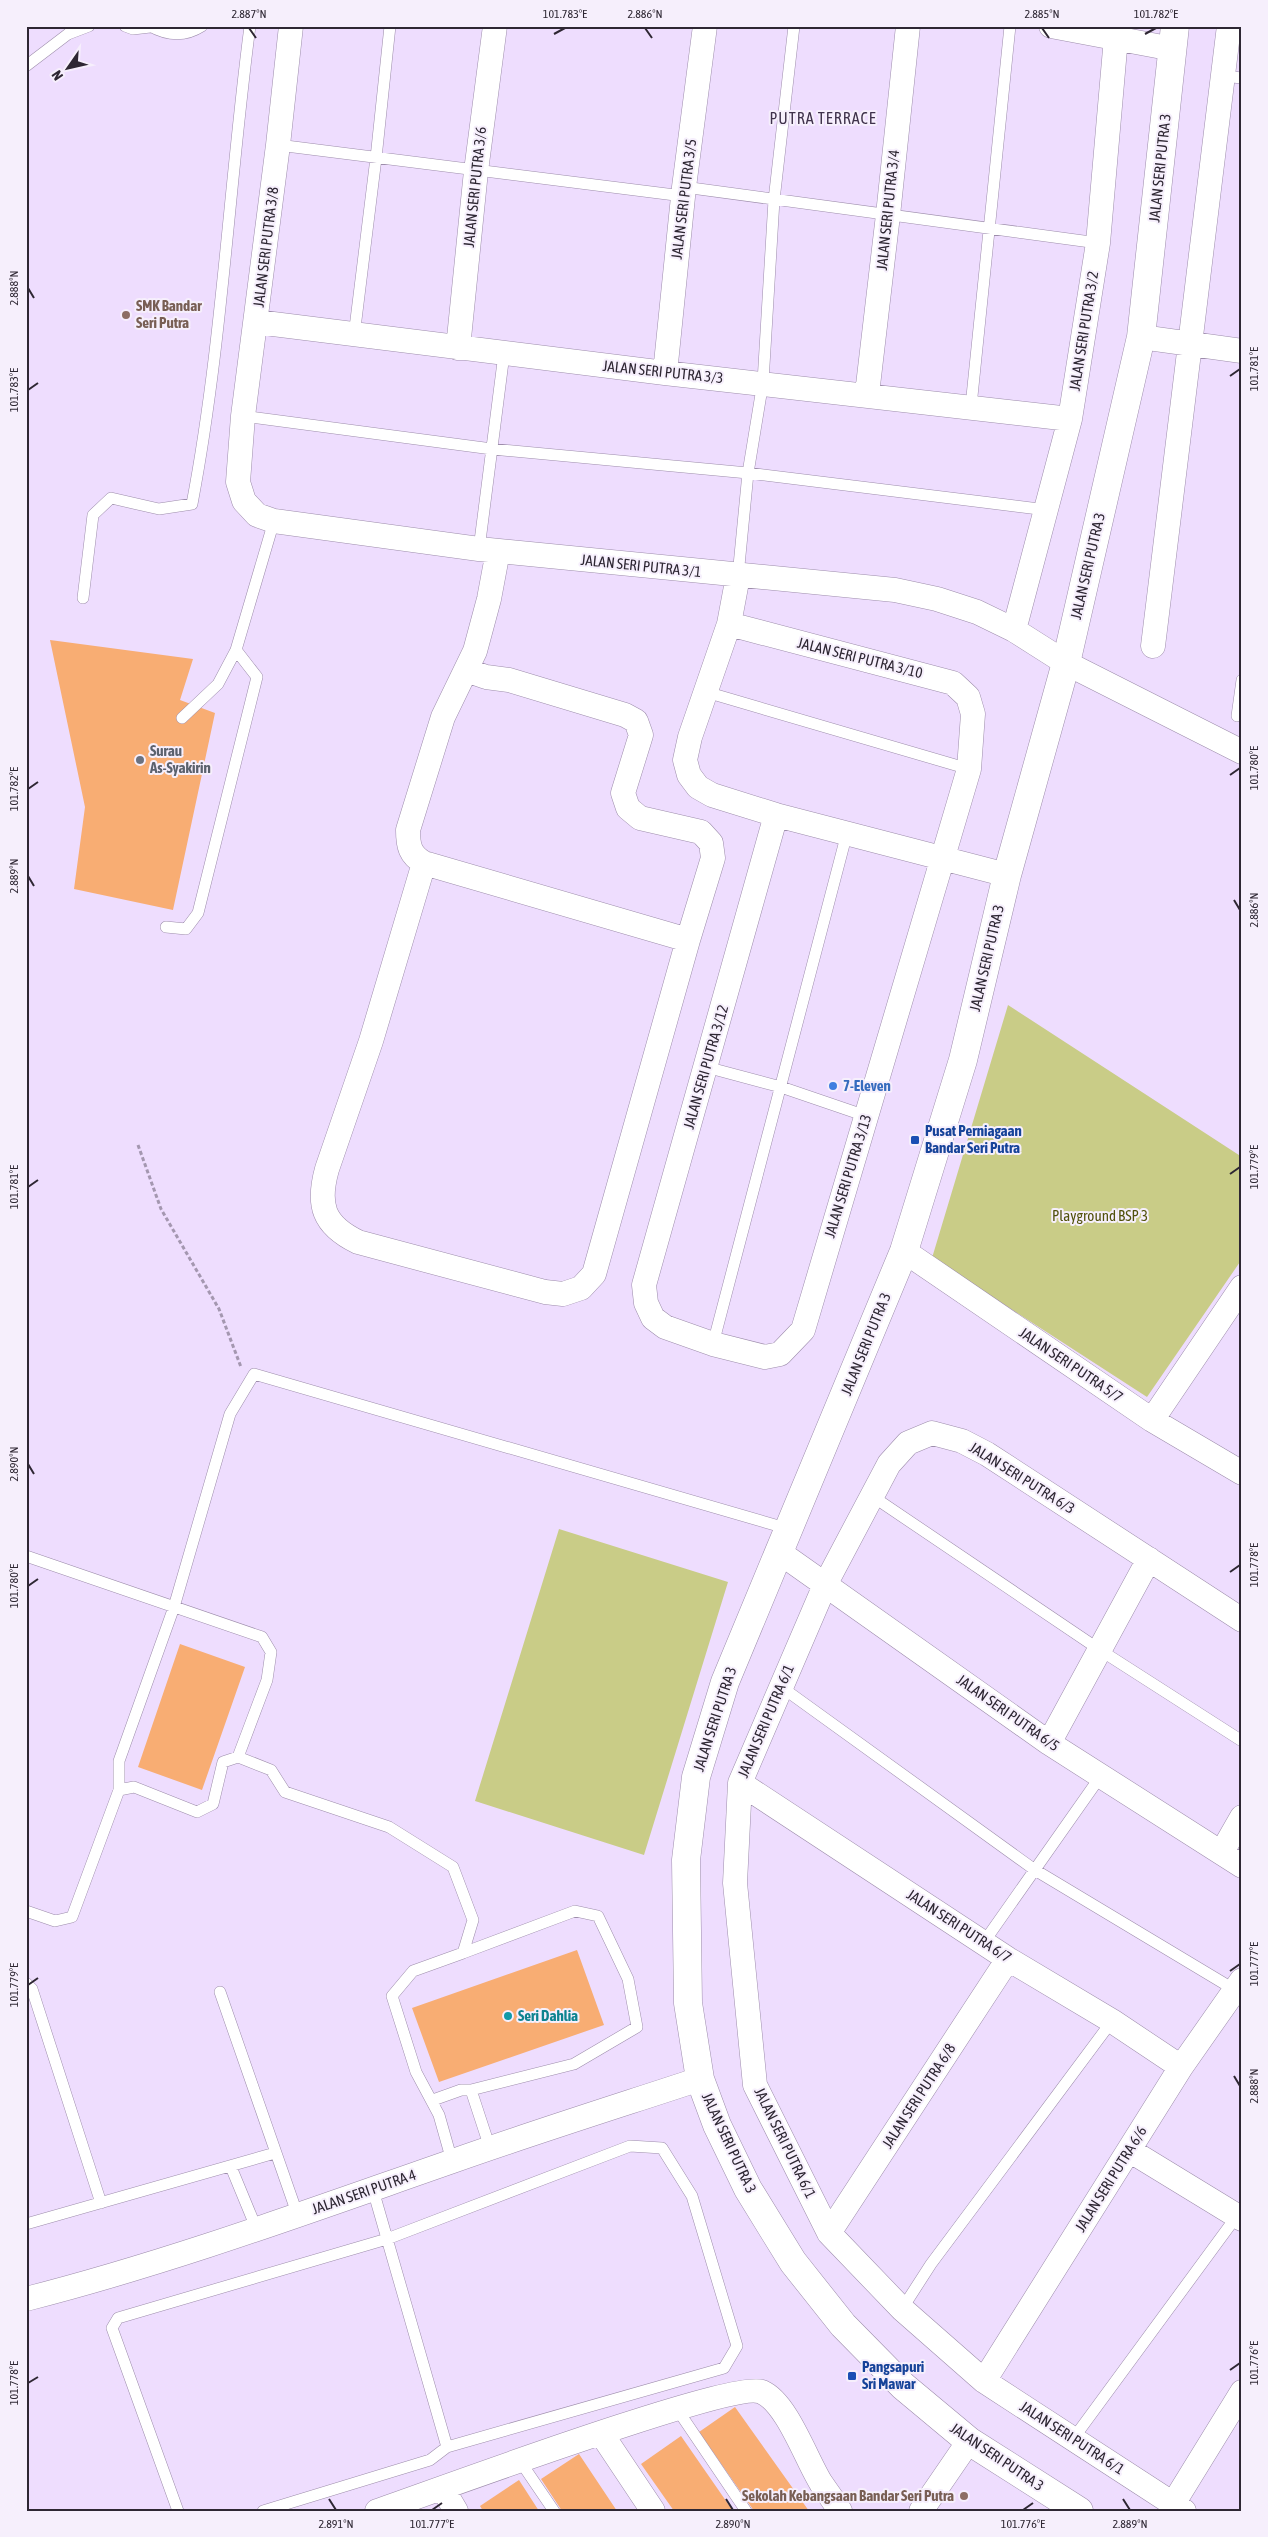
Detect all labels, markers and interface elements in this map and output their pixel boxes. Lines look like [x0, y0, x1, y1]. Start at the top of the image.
text: 2.887°N [231, 7, 267, 21]
text: 101.783°E [543, 7, 587, 21]
text: 2.886°N [627, 7, 663, 21]
text: 2.885°N [1024, 7, 1060, 21]
text: 101.782°E [1134, 7, 1178, 21]
north arrow [42, 42, 92, 92]
text: N [48, 67, 66, 83]
district label: PUTRA TERRACE [769, 109, 877, 127]
street label: JALAN SERI PUTRA 3 [1145, 113, 1174, 223]
street label: JALAN SERI PUTRA 3/6 [460, 126, 489, 248]
street label: JALAN SERI PUTRA 3/5 [668, 138, 699, 260]
street label: JALAN SERI PUTRA 3/4 [873, 149, 902, 271]
street label: JALAN SERI PUTRA 3/8 [250, 186, 281, 308]
text: 2.888°N [7, 270, 21, 306]
street label: JALAN SERI PUTRA 3/2 [1066, 270, 1101, 392]
place label: SMK Bandar Seri Putra [136, 297, 202, 331]
marker: SMK Bandar Seri Putra [120, 309, 132, 321]
text: 101.781°E [1247, 347, 1261, 391]
street label: JALAN SERI PUTRA 3/3 [602, 357, 724, 386]
text: 101.783°E [7, 368, 21, 412]
street label: JALAN SERI PUTRA 3 [1067, 511, 1108, 621]
street label: JALAN SERI PUTRA 3/1 [580, 551, 702, 580]
street label: JALAN SERI PUTRA 3/10 [796, 634, 924, 681]
place label: Surau As-Syakirin [149, 742, 211, 776]
text: 101.780°E [1247, 746, 1261, 790]
marker: Surau As-Syakirin [134, 754, 146, 766]
text: 101.782°E [7, 767, 21, 811]
text: 2.889°N [7, 858, 21, 894]
text: 2.886°N [1247, 892, 1261, 928]
street label: JALAN SERI PUTRA 3 [966, 903, 1007, 1013]
street label: JALAN SERI PUTRA 3/12 [680, 1003, 731, 1131]
place label: 7-Eleven [843, 1077, 891, 1094]
marker: 7-Eleven [827, 1080, 839, 1092]
street label: JALAN SERI PUTRA 3/13 [821, 1112, 874, 1240]
place label: Pusat Perniagaan Bandar Seri Putra [925, 1122, 1022, 1156]
marker: Pusat Perniagaan Bandar Seri Putra [909, 1134, 921, 1146]
text: 101.779°E [1247, 1145, 1261, 1189]
text: 101.781°E [7, 1165, 21, 1209]
park label: Playground BSP 3 [1052, 1207, 1148, 1224]
street label: JALAN SERI PUTRA 3 [837, 1290, 894, 1398]
street label: JALAN SERI PUTRA 5/7 [1016, 1324, 1126, 1406]
street label: JALAN SERI PUTRA 6/3 [966, 1438, 1078, 1517]
text: 2.890°N [7, 1446, 21, 1482]
text: 101.778°E [1247, 1543, 1261, 1587]
text: 101.780°E [7, 1564, 21, 1608]
street label: JALAN SERI PUTRA 6/1 [734, 1662, 797, 1780]
street label: JALAN SERI PUTRA 3 [690, 1664, 739, 1773]
street label: JALAN SERI PUTRA 6/5 [954, 1671, 1063, 1754]
street label: JALAN SERI PUTRA 6/7 [904, 1885, 1015, 1966]
text: 101.777°E [1247, 1942, 1261, 1986]
text: 101.779°E [7, 1963, 21, 2007]
place label: Seri Dahlia [518, 2007, 578, 2024]
marker: Seri Dahlia [502, 2010, 514, 2022]
street label: JALAN SERI PUTRA 6/8 [878, 2040, 959, 2151]
text: 2.888°N [1247, 2068, 1261, 2104]
street label: JALAN SERI PUTRA 6/1 [751, 2085, 820, 2201]
street label: JALAN SERI PUTRA 3 [699, 2090, 760, 2196]
street label: JALAN SERI PUTRA 6/6 [1071, 2123, 1150, 2235]
street label: JALAN SERI PUTRA 4 [310, 2166, 418, 2217]
text: 101.776°E [1247, 2341, 1261, 2385]
place label: Pangsapuri Sri Mawar [862, 2358, 924, 2392]
text: 101.778°E [7, 2361, 21, 2405]
marker: Pangsapuri Sri Mawar [846, 2370, 858, 2382]
street label: JALAN SERI PUTRA 6/1 [1017, 2397, 1128, 2478]
street label: JALAN SERI PUTRA 3 [947, 2419, 1047, 2494]
place label: Sekolah Kebangsaan Bandar Seri Putra [742, 2487, 954, 2504]
marker: Sekolah Kebangsaan Bandar Seri Putra [958, 2490, 970, 2502]
text: 2.891°N [318, 2517, 354, 2531]
text: 101.777°E [410, 2517, 454, 2531]
text: 2.890°N [715, 2517, 751, 2531]
text: 101.776°E [1001, 2517, 1045, 2531]
text: 2.889°N [1112, 2517, 1148, 2531]

